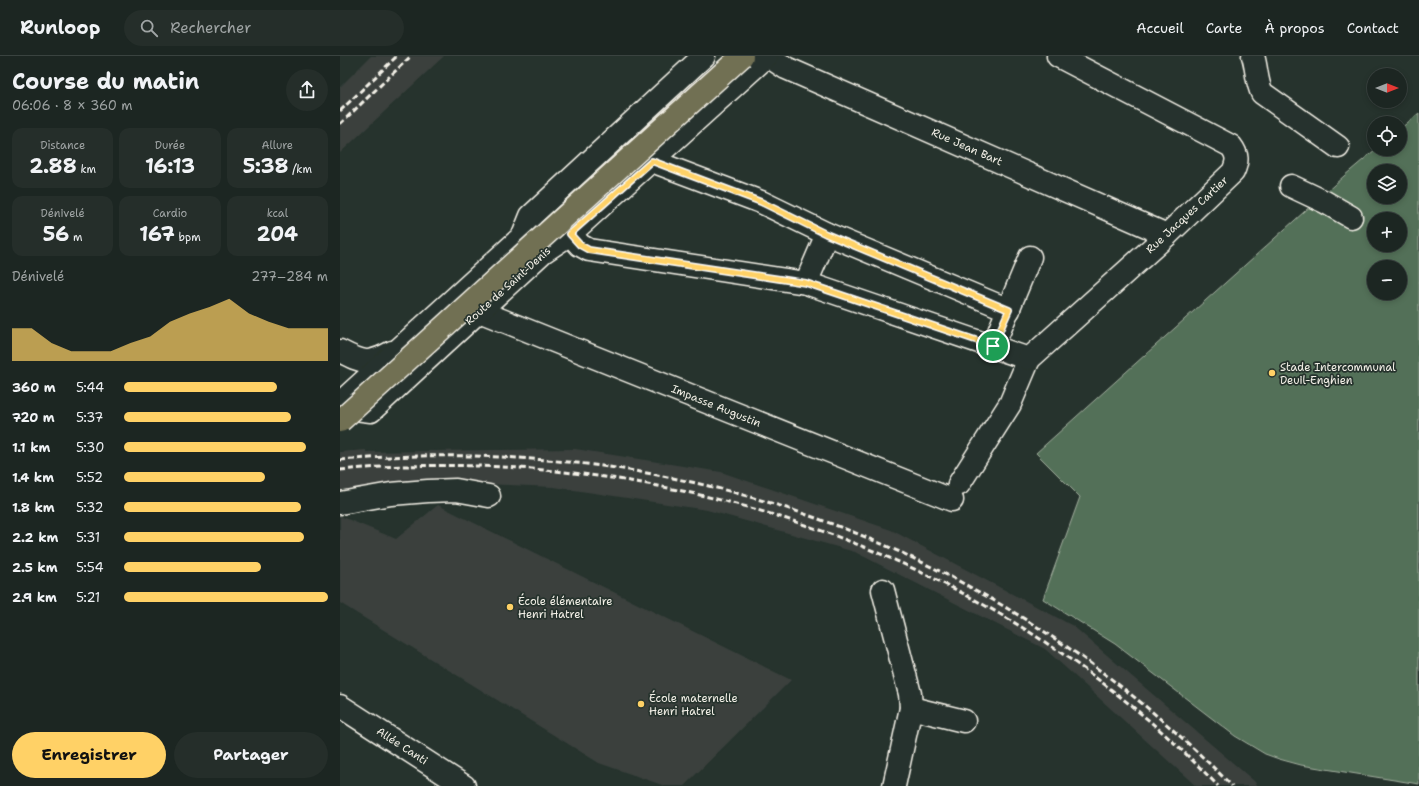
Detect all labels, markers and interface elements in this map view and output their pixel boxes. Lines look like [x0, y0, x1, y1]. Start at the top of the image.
search box [124, 10, 404, 46]
text: Runloop [20, 15, 100, 40]
icon: search [138, 17, 160, 39]
text: Rechercher [170, 18, 251, 38]
text: Accueil [1136, 19, 1184, 37]
text: Carte [1206, 19, 1242, 37]
text: À propos [1264, 19, 1325, 37]
text: Contact [1347, 19, 1399, 37]
text: Course du matin [12, 67, 199, 96]
north arrow [1367, 68, 1407, 108]
map controls [1367, 68, 1407, 300]
button: share [286, 69, 328, 111]
text: 06:06 · 8 × 360 m [12, 97, 132, 114]
button: locate [1367, 116, 1407, 156]
street label: Rue Jean Bart [929, 125, 1005, 169]
text: Distance [40, 138, 85, 153]
text: Durée [155, 138, 185, 153]
text: Allure [262, 138, 293, 153]
text: 2.88 [29, 153, 77, 179]
text: 16:13 [145, 153, 195, 179]
text: 5:38 [243, 153, 288, 179]
text: km [77, 162, 96, 177]
text: /km [288, 162, 312, 177]
button: layers [1367, 164, 1407, 204]
street label: Rue Jacques Cartier [1143, 173, 1231, 257]
text: Dénivelé [41, 206, 85, 221]
text: Cardio [153, 206, 187, 221]
text: kcal [267, 206, 288, 221]
button: + [1367, 212, 1407, 252]
text: 56 [43, 221, 69, 247]
text: 167 [139, 221, 175, 247]
text: 204 [257, 221, 298, 247]
text: m [69, 230, 83, 245]
text: bpm [175, 230, 201, 245]
street label: Route de Saint-Denis [462, 243, 554, 329]
button: − [1367, 260, 1407, 300]
text: Dénivelé [12, 268, 64, 285]
text: 277–284 m [251, 268, 328, 285]
pin [976, 329, 1010, 363]
icon: arrive [982, 335, 1004, 357]
place label: Stade Intercommunal Deuil-Enghien [1280, 360, 1396, 388]
marker: Stade Intercommunal Deuil-Enghien [1267, 368, 1277, 378]
text: 360 m [12, 379, 56, 396]
text: 5:44 [76, 379, 104, 396]
street label: Impasse Augustin [669, 381, 763, 431]
text: 720 m [12, 409, 55, 426]
text: 5:37 [76, 409, 103, 426]
text: 1.1 km [12, 439, 50, 456]
text: 5:30 [76, 439, 104, 456]
text: 1.4 km [12, 469, 54, 486]
text: 5:52 [76, 469, 103, 486]
text: 1.8 km [12, 499, 55, 516]
text: 5:32 [76, 499, 104, 516]
text: 2.2 km [12, 529, 58, 546]
text: 5:31 [76, 529, 100, 546]
text: 2.5 km [12, 559, 58, 576]
text: 5:54 [76, 559, 104, 576]
text: 2.9 km [12, 589, 57, 606]
text: 5:21 [76, 589, 100, 606]
place label: École élémentaire Henri Hatrel [518, 593, 613, 622]
marker: École élémentaire Henri Hatrel [505, 602, 515, 612]
place label: École maternelle Henri Hatrel [649, 690, 738, 719]
marker: École maternelle Henri Hatrel [636, 699, 646, 709]
street label: Allée Canti [373, 724, 431, 768]
button: Enregistrer [12, 732, 166, 778]
button: Partager [174, 732, 328, 778]

